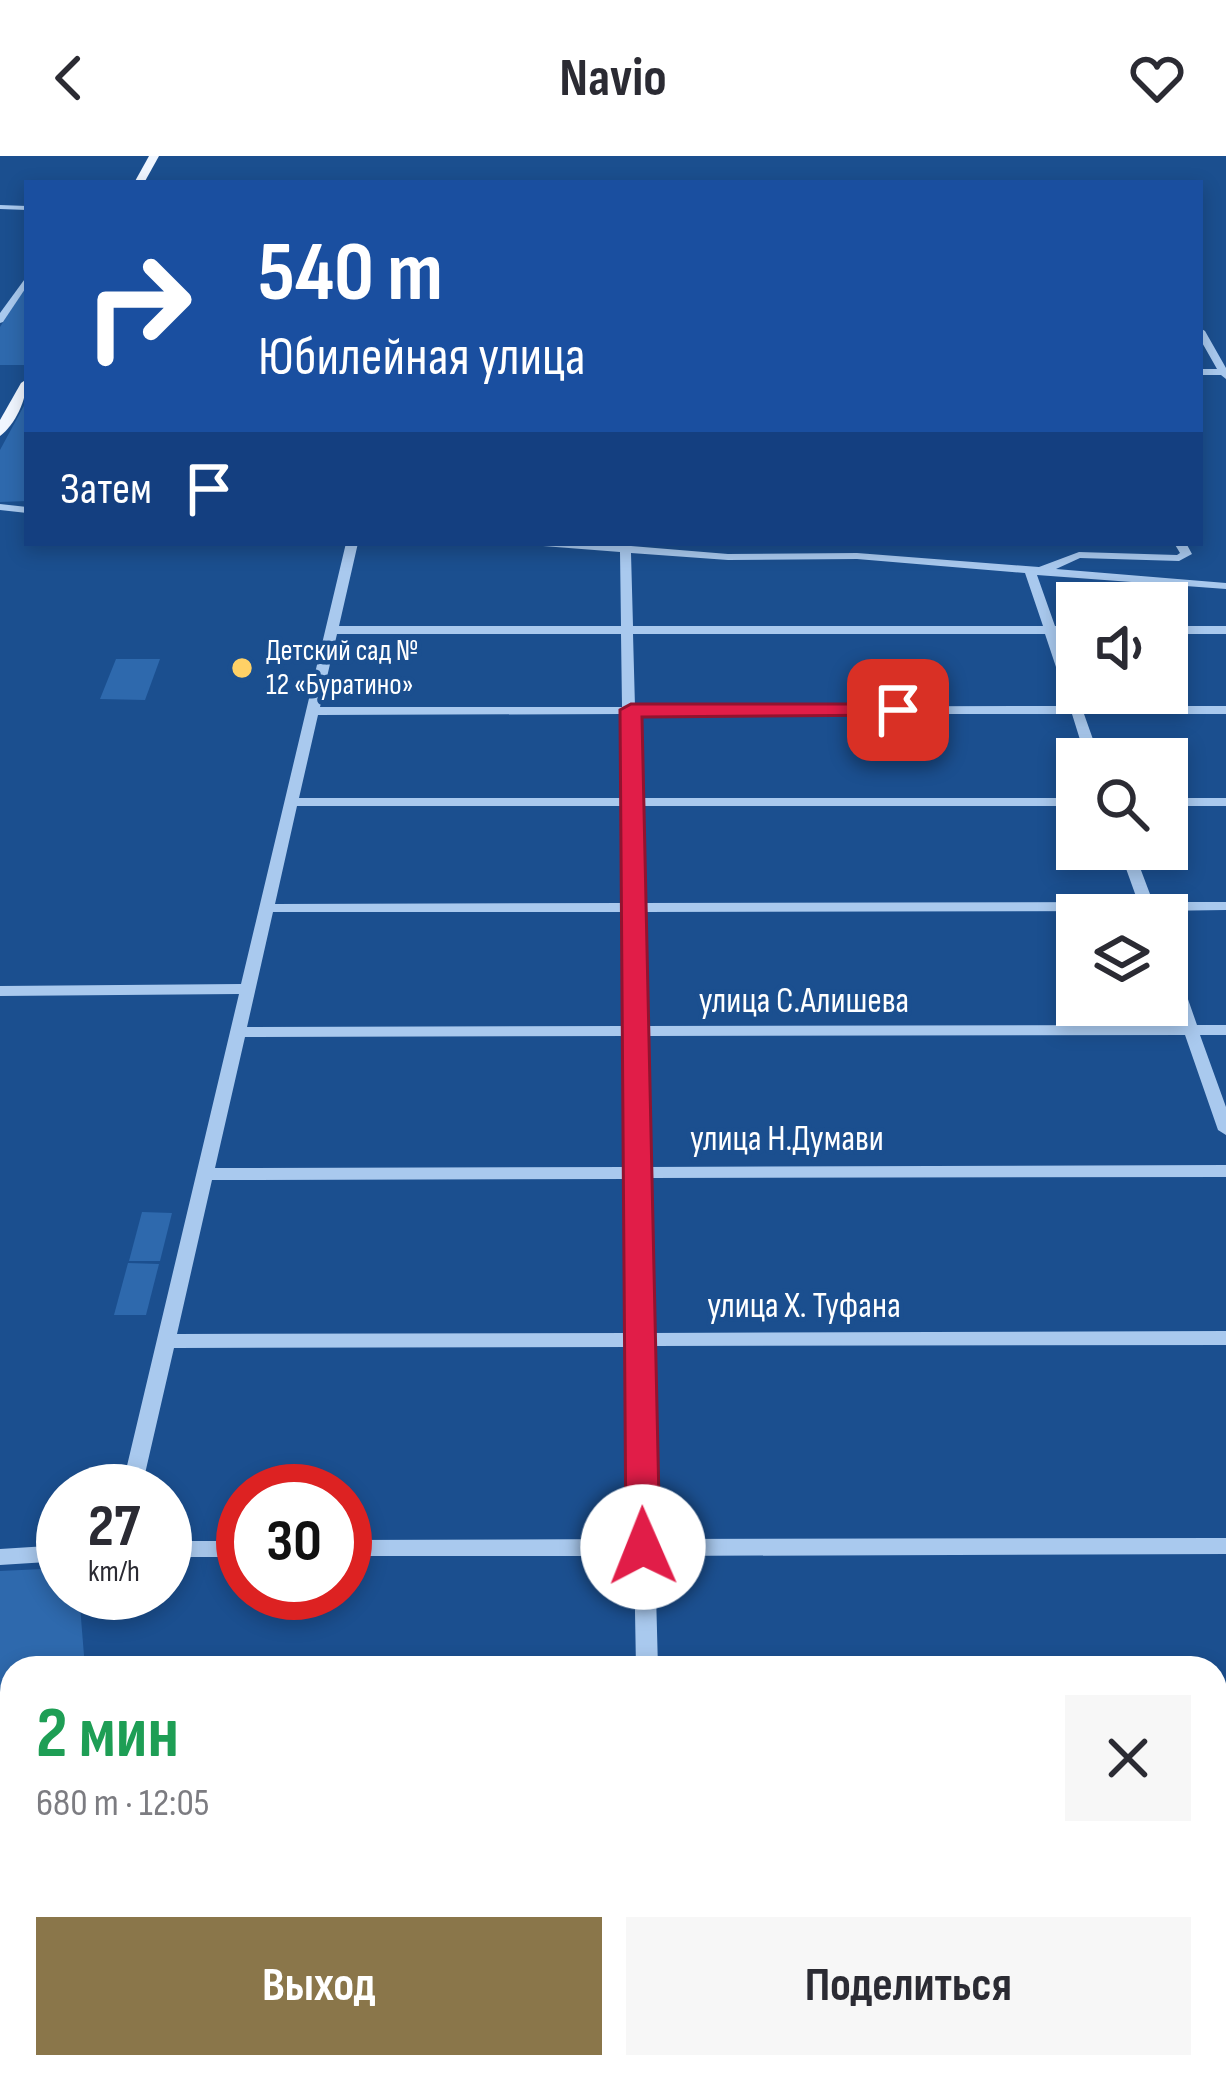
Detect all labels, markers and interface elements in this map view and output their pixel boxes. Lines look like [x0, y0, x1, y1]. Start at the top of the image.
icon: back [36, 45, 102, 111]
icon: heart [1124, 45, 1190, 111]
text: Navio [559, 46, 667, 111]
text: 540 m [258, 223, 443, 324]
icon: right [60, 228, 216, 384]
text: Юбилейная улица [258, 325, 585, 390]
icon: arrive [176, 456, 242, 522]
text: Затем [60, 462, 152, 517]
map controls [1056, 582, 1188, 1026]
button: sound [1056, 582, 1188, 714]
place label: Детский сад № 12 «Буратино» [266, 633, 418, 703]
marker: Детский сад № 12 «Буратино» [229, 655, 255, 681]
pin [847, 659, 949, 761]
icon: arrive [865, 677, 931, 743]
button: search [1056, 738, 1188, 870]
button: layers [1056, 894, 1188, 1026]
street label: улица С.Алишева [699, 980, 909, 1023]
street label: улица Н.Думави [690, 1118, 884, 1161]
street label: улица Х. Туфана [707, 1285, 901, 1328]
speed limit sign: 30 [216, 1464, 372, 1620]
position arrow [580, 1484, 706, 1610]
text: 27 [88, 1491, 140, 1563]
text: km/h [88, 1554, 140, 1590]
text: 2 мин [36, 1691, 179, 1778]
button: close [1065, 1695, 1191, 1821]
text: 680 m · 12:05 [36, 1780, 209, 1827]
button: Выход [36, 1917, 602, 2055]
button: Поделиться [626, 1917, 1191, 2055]

